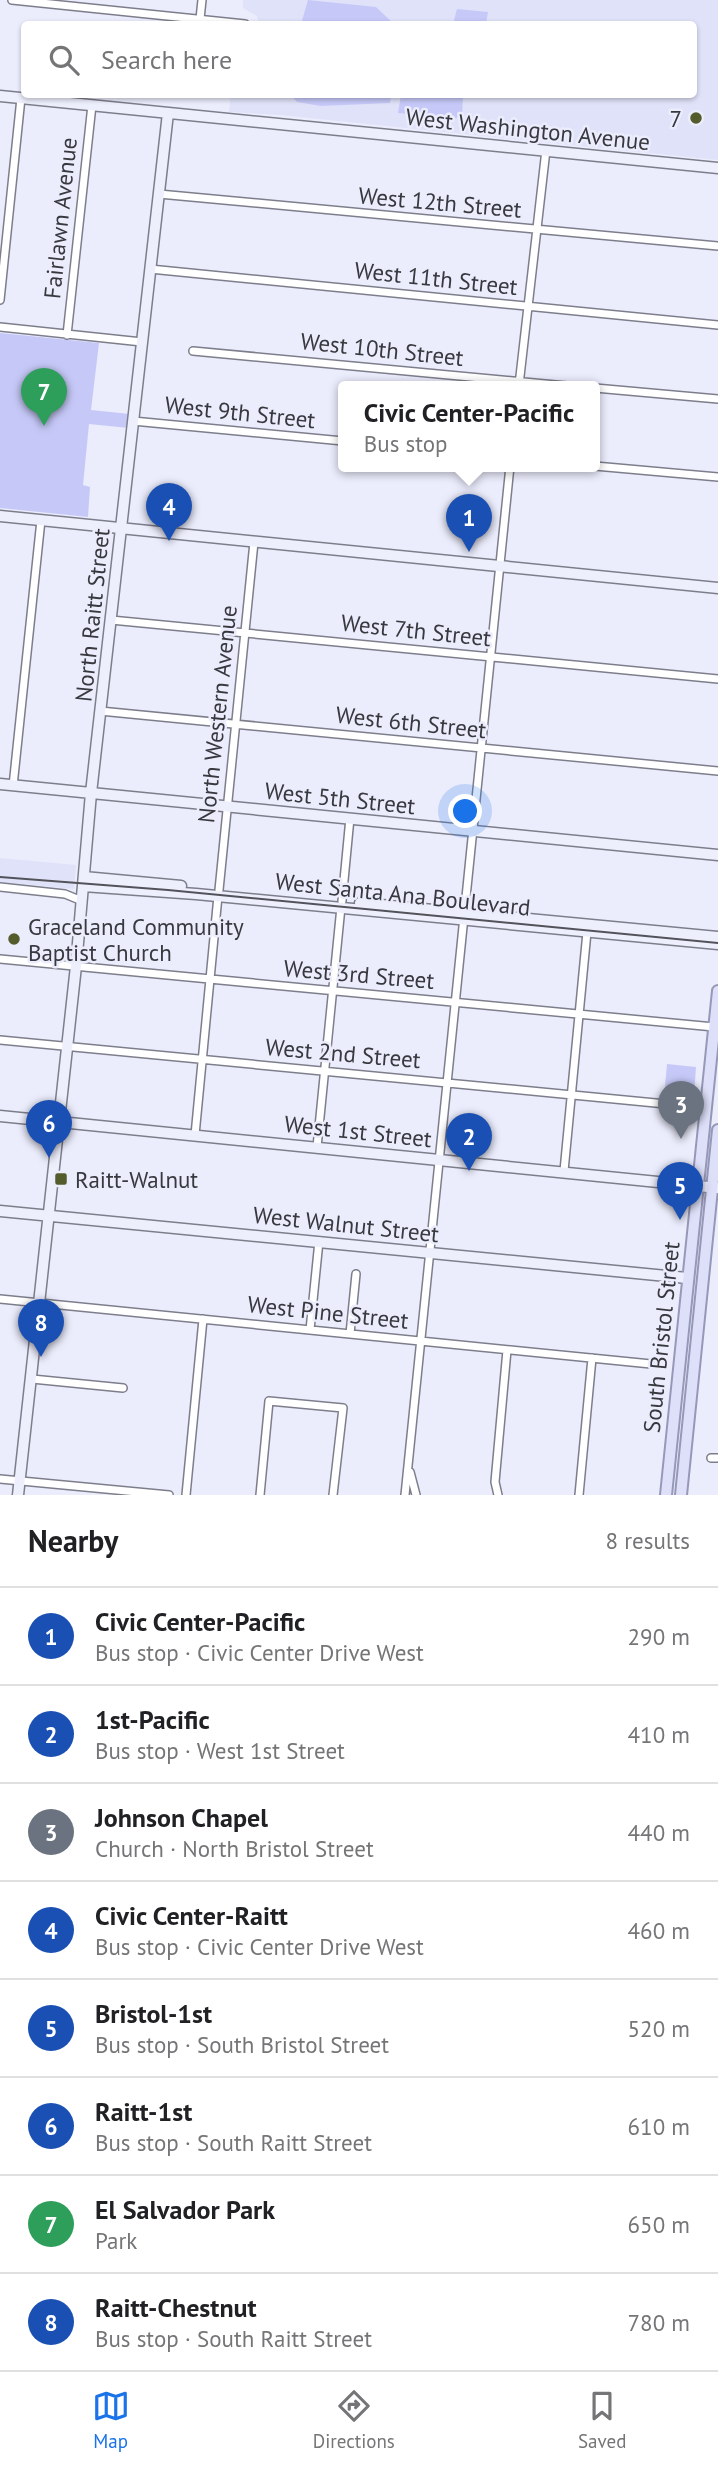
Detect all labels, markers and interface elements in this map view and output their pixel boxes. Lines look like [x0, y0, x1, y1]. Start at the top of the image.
search box [21, 21, 697, 98]
icon: search [45, 41, 83, 79]
text: Search here [101, 43, 232, 76]
street label: West Washington Avenue [404, 102, 652, 156]
place label: 7 [669, 104, 682, 133]
marker: 7 [688, 110, 704, 126]
street label: Fairlawn Avenue [37, 136, 83, 300]
street label: West 12th Street [357, 180, 523, 224]
street label: West 11th Street [353, 255, 519, 301]
street label: West 10th Street [299, 326, 465, 372]
pin: 7 [21, 368, 67, 426]
popup [338, 381, 600, 472]
street label: West 9th Street [163, 390, 317, 434]
text: Civic Center-Pacific [364, 396, 574, 429]
text: Bus stop [364, 429, 447, 458]
pin: 4 [146, 483, 192, 541]
pin: 1 [446, 494, 492, 552]
street label: North Raitt Street [68, 527, 116, 703]
street label: North Western Avenue [191, 604, 243, 824]
street label: West 7th Street [340, 608, 493, 652]
street label: West 6th Street [334, 700, 488, 744]
street label: West 5th Street [263, 776, 417, 820]
your location [448, 794, 482, 828]
street label: West Santa Ana Boulevard [274, 866, 532, 922]
place label: Graceland Community Baptist Church [28, 912, 244, 967]
marker: Graceland Community Baptist Church [6, 931, 22, 947]
street label: West 3rd Street [283, 953, 436, 995]
street label: West 2nd Street [264, 1032, 422, 1074]
pin: 3 [658, 1081, 704, 1139]
pin: 6 [26, 1100, 72, 1158]
street label: West 1st Street [283, 1109, 433, 1153]
pin: 2 [446, 1113, 492, 1171]
pin: 5 [657, 1162, 703, 1220]
place label: Raitt-Walnut [75, 1165, 198, 1194]
marker: Raitt-Walnut [53, 1171, 69, 1187]
street label: West Walnut Street [252, 1200, 441, 1248]
street label: South Bristol Street [637, 1240, 685, 1434]
street label: West Pine Street [246, 1289, 410, 1335]
pin: 8 [18, 1299, 64, 1357]
text: Nearby [28, 1521, 118, 1560]
text: 8 results [606, 1526, 690, 1555]
text: Civic Center-Pacific [95, 1605, 305, 1638]
text: 1 [44, 1622, 58, 1651]
text: 290 m [628, 1622, 690, 1651]
text: Bus stop · Civic Center Drive West [95, 1638, 424, 1667]
text: 1st-Pacific [95, 1703, 210, 1736]
text: 2 [44, 1720, 58, 1749]
text: 410 m [628, 1720, 690, 1749]
text: Bus stop · West 1st Street [95, 1736, 345, 1765]
text: Johnson Chapel [95, 1801, 268, 1834]
text: 3 [44, 1818, 58, 1847]
text: 440 m [628, 1818, 690, 1847]
text: Church · North Bristol Street [95, 1834, 374, 1863]
text: Civic Center-Raitt [95, 1899, 288, 1932]
text: 4 [44, 1916, 58, 1945]
text: 460 m [628, 1916, 690, 1945]
text: Bus stop · Civic Center Drive West [95, 1932, 424, 1961]
text: Bristol-1st [95, 1997, 212, 2030]
text: 5 [44, 2014, 58, 2043]
text: 520 m [628, 2014, 690, 2043]
text: Bus stop · South Bristol Street [95, 2030, 389, 2059]
text: Raitt-1st [95, 2095, 192, 2128]
text: 6 [44, 2112, 58, 2141]
text: 610 m [628, 2112, 690, 2141]
text: Bus stop · South Raitt Street [95, 2128, 372, 2157]
text: El Salvador Park [95, 2193, 275, 2226]
text: 7 [44, 2210, 58, 2239]
text: 650 m [628, 2210, 690, 2239]
text: Park [95, 2226, 137, 2255]
text: Raitt-Chestnut [95, 2291, 257, 2324]
text: 8 [44, 2308, 58, 2337]
text: 780 m [628, 2308, 690, 2337]
text: Bus stop · South Raitt Street [95, 2324, 372, 2353]
tab: Map [92, 2387, 130, 2453]
tab: Directions [313, 2387, 395, 2453]
tab: Saved [578, 2387, 626, 2453]

